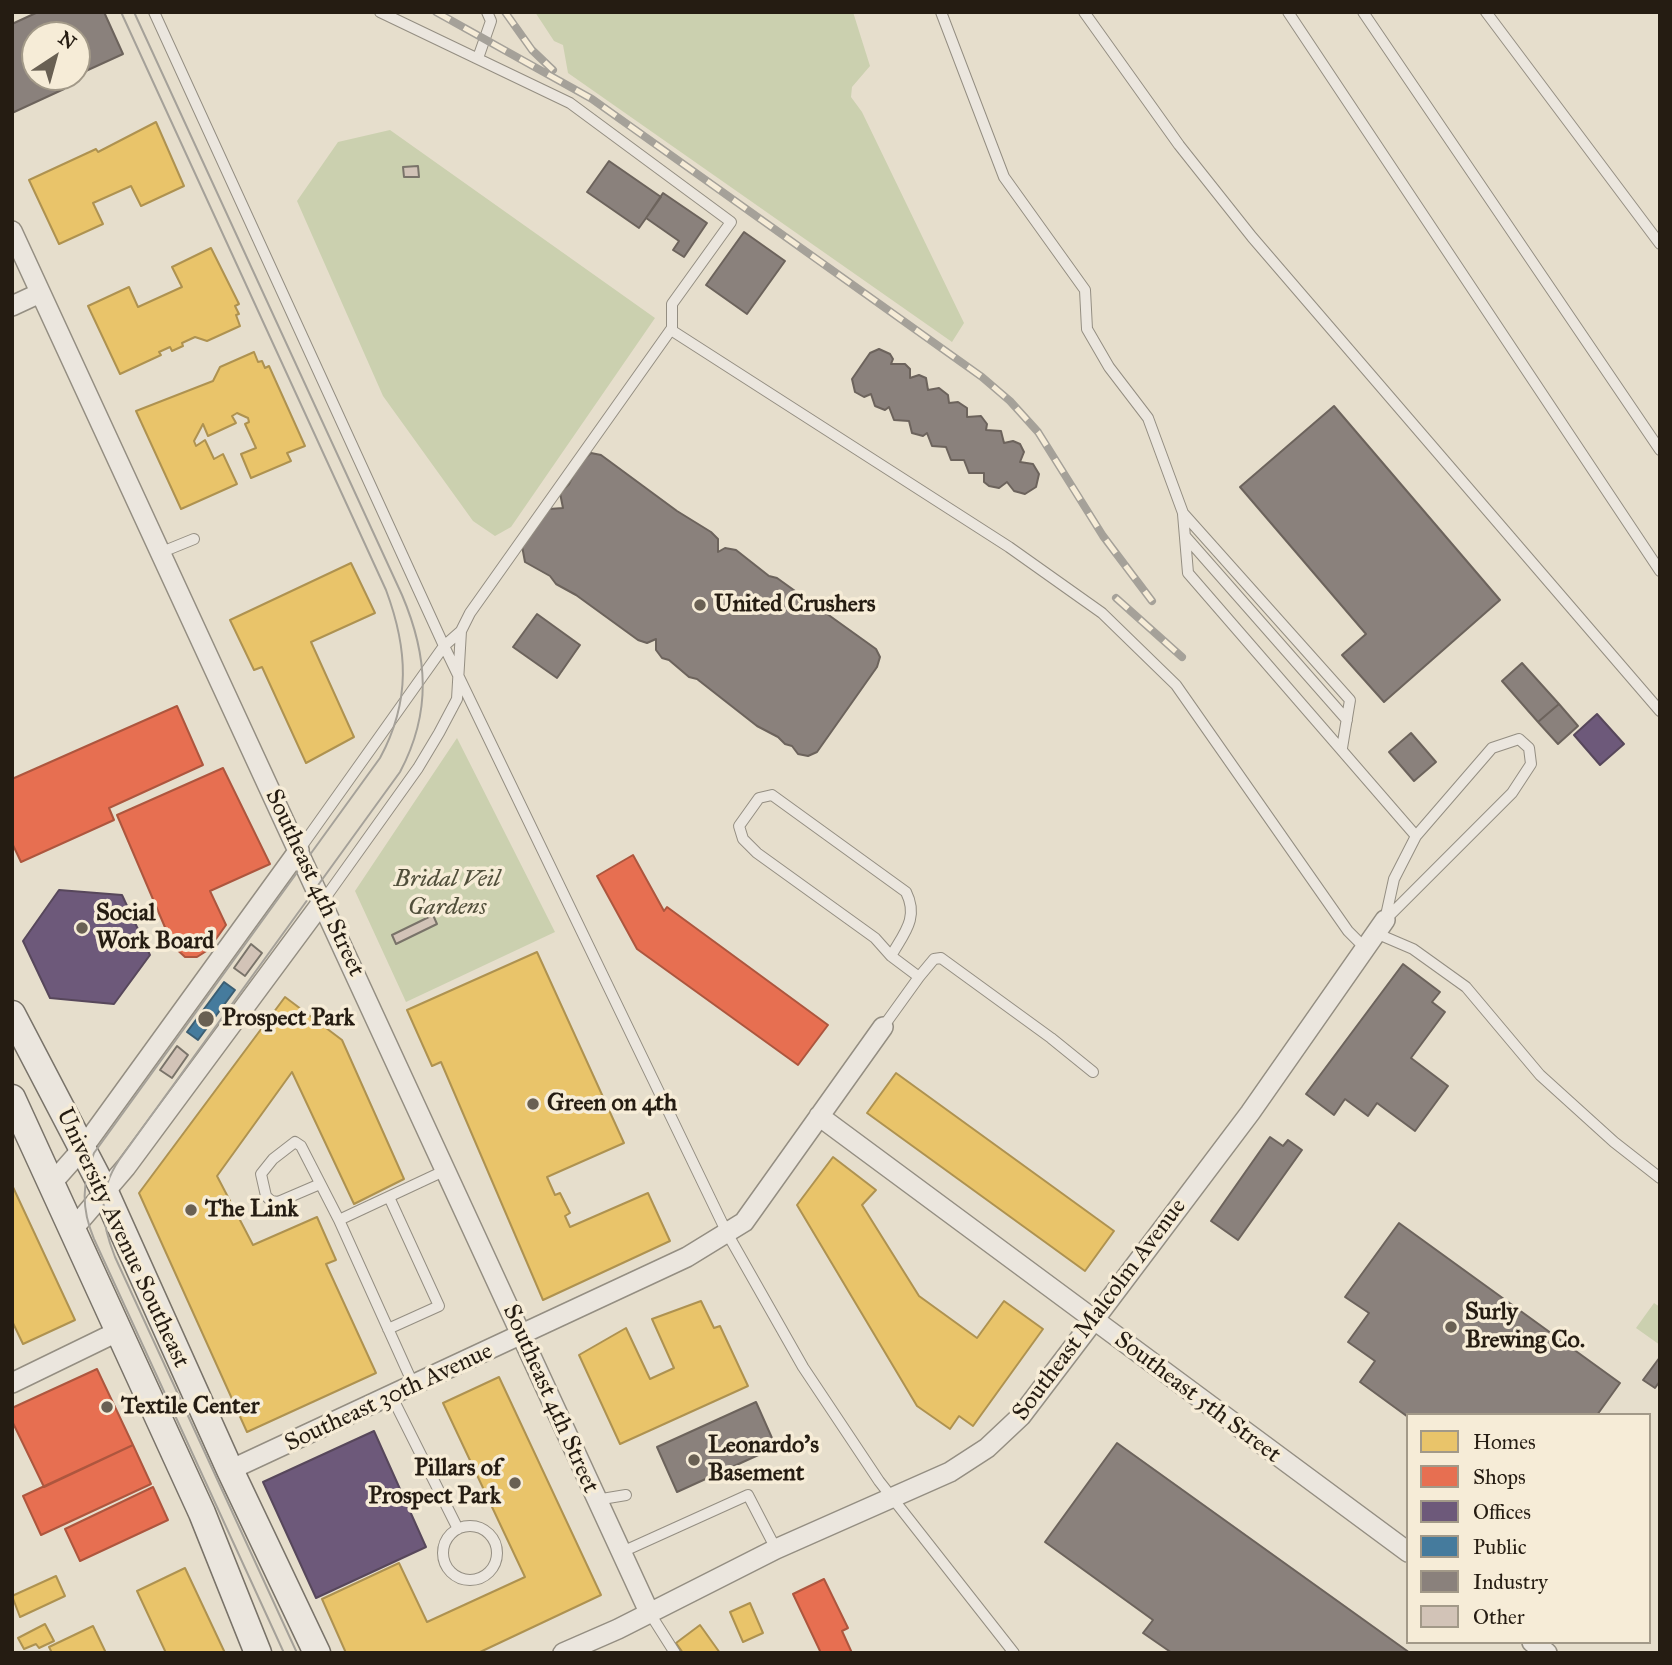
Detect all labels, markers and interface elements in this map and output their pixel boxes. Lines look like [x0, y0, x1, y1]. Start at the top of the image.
north arrow [21, 21, 91, 91]
text: N [54, 26, 81, 54]
place label: United Crushers [714, 591, 876, 619]
marker: United Crushers [692, 597, 708, 613]
street label: Southeast 4th Street [258, 785, 370, 981]
park label: Bridal Veil Gardens [394, 866, 500, 922]
place label: Social Work Board [96, 900, 214, 956]
marker: Social Work Board [74, 920, 90, 936]
place label: Prospect Park [222, 1005, 355, 1033]
marker: Prospect Park [196, 1009, 216, 1029]
place label: Green on 4th [547, 1090, 677, 1118]
marker: Green on 4th [525, 1096, 541, 1112]
street label: University Avenue Southeast [49, 1104, 195, 1372]
street label: Southeast Malcolm Avenue [1007, 1193, 1193, 1427]
place label: The Link [205, 1196, 298, 1224]
marker: The Link [183, 1202, 199, 1218]
place label: Surly Brewing Co. [1465, 1299, 1585, 1355]
street label: Southeast 4th Street [496, 1300, 604, 1498]
marker: Surly Brewing Co. [1443, 1319, 1459, 1335]
street label: Southeast 5th Street [1108, 1326, 1286, 1470]
street label: Southeast 30th Avenue [281, 1337, 497, 1459]
place label: Textile Center [121, 1393, 259, 1421]
marker: Textile Center [99, 1399, 115, 1415]
legend [1406, 1413, 1651, 1644]
text: Homes [1473, 1429, 1536, 1455]
place label: Leonardo's Basement [708, 1432, 819, 1488]
marker: Leonardo's Basement [686, 1452, 702, 1468]
place label: Pillars of Prospect Park [368, 1455, 501, 1511]
text: Shops [1473, 1464, 1526, 1490]
marker: Pillars of Prospect Park [507, 1475, 523, 1491]
text: Offices [1473, 1499, 1531, 1525]
text: Public [1473, 1534, 1527, 1560]
text: Industry [1473, 1569, 1548, 1595]
text: Other [1473, 1604, 1525, 1630]

